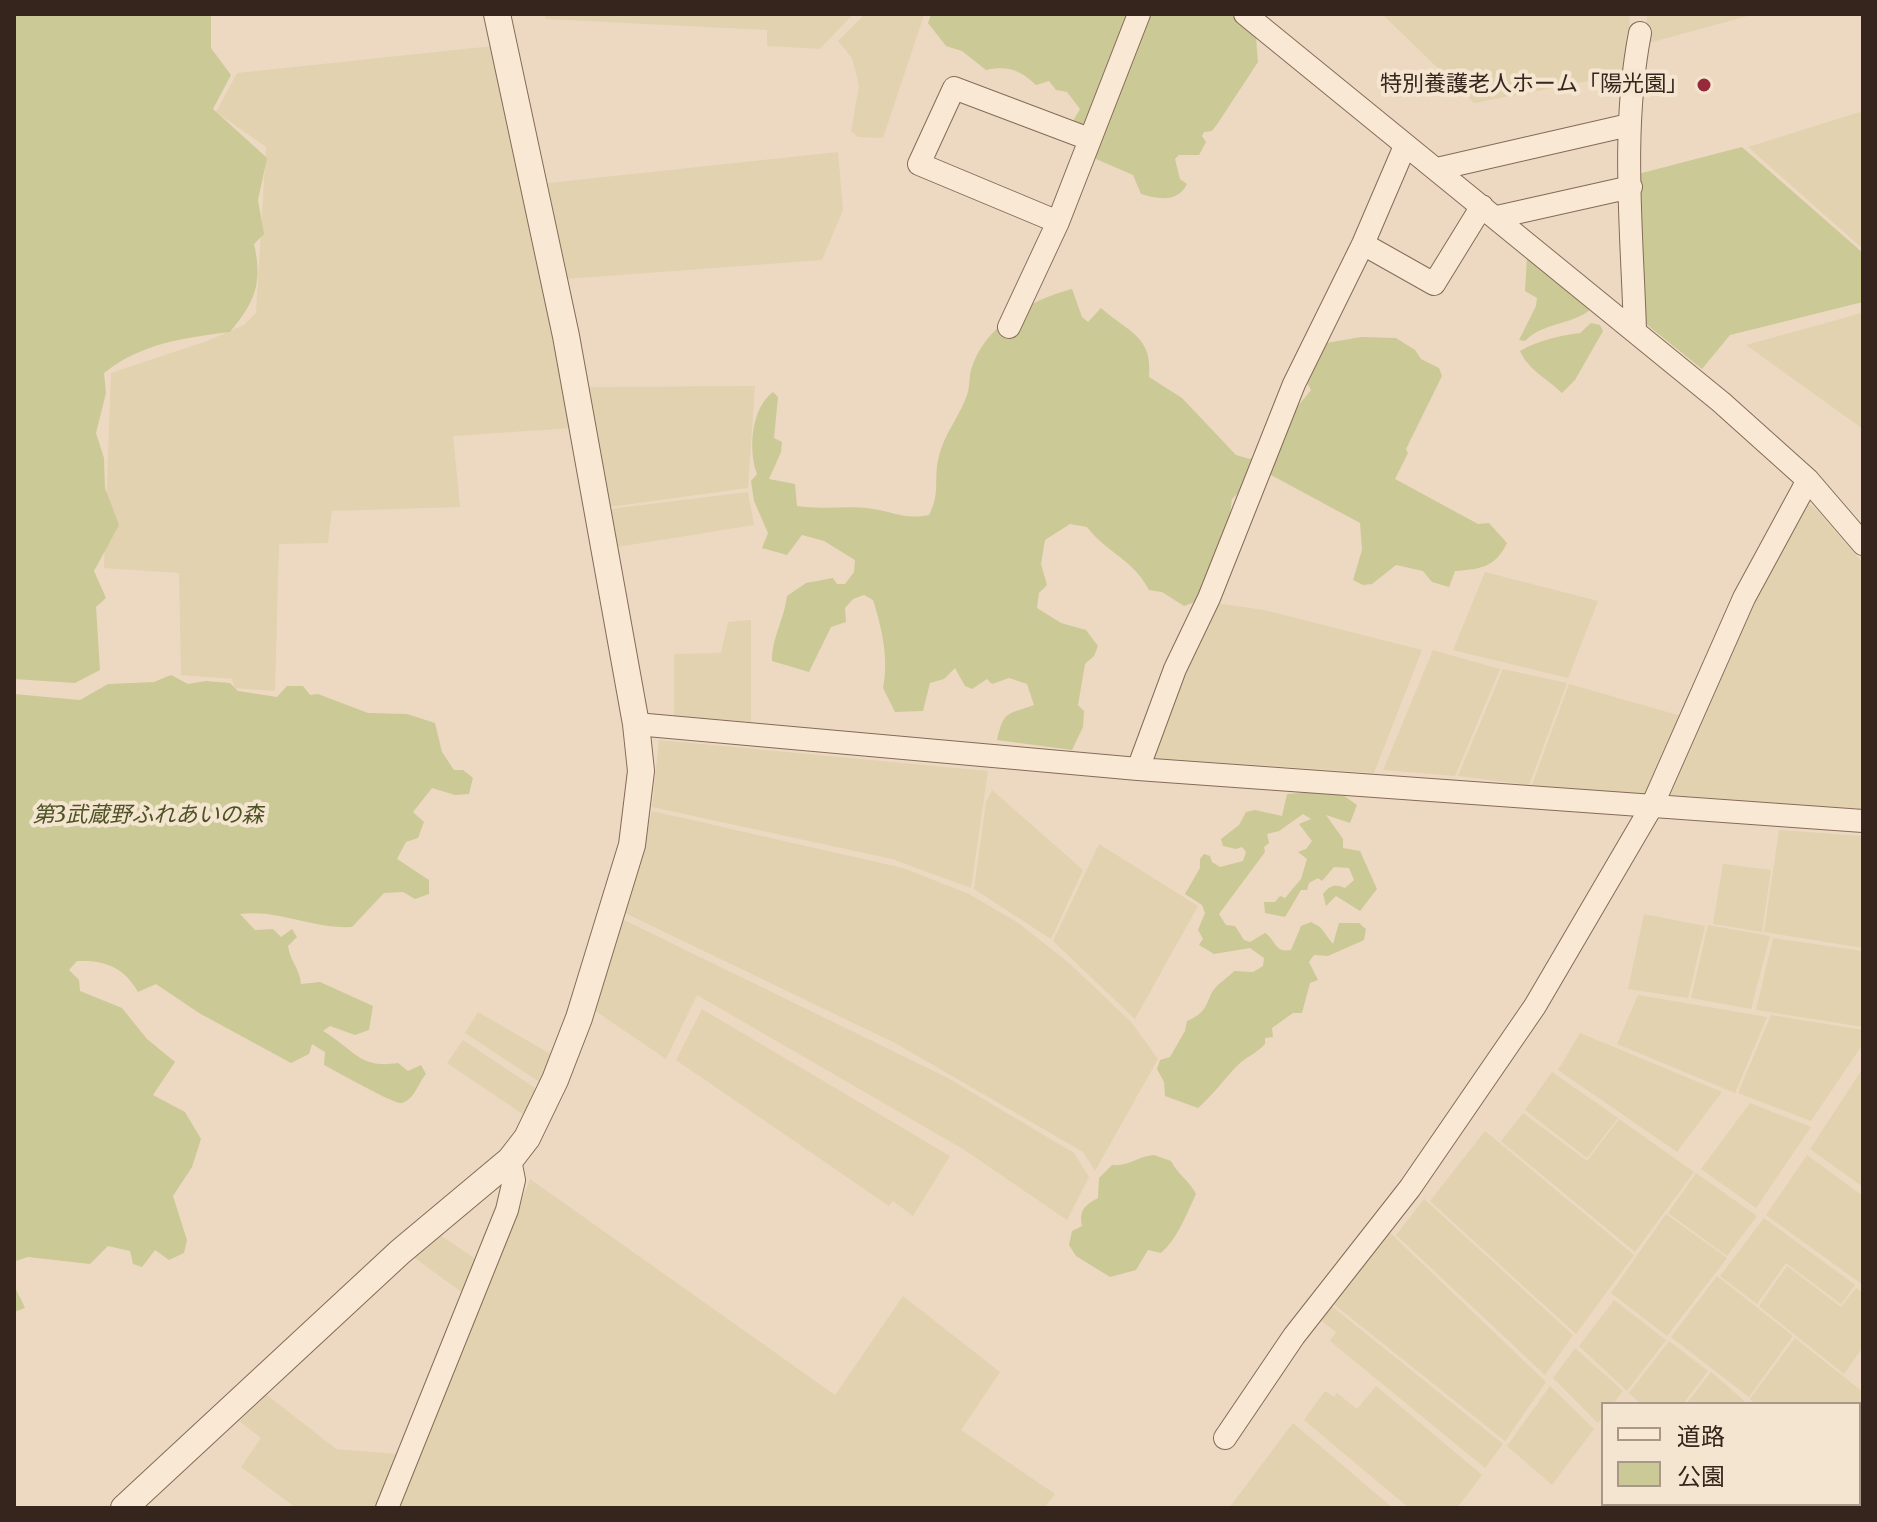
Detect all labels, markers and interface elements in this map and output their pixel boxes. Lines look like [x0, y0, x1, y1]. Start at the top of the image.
place label: 特別養護老人ホーム「陽光園」 [1380, 72, 1688, 98]
marker: 特別養護老人ホーム「陽光園」 [1695, 76, 1713, 94]
park label: 第3武蔵野ふれあいの森 [32, 803, 264, 829]
legend [1601, 1402, 1861, 1506]
text: 道路 [1677, 1421, 1725, 1452]
text: 公園 [1677, 1461, 1725, 1492]

